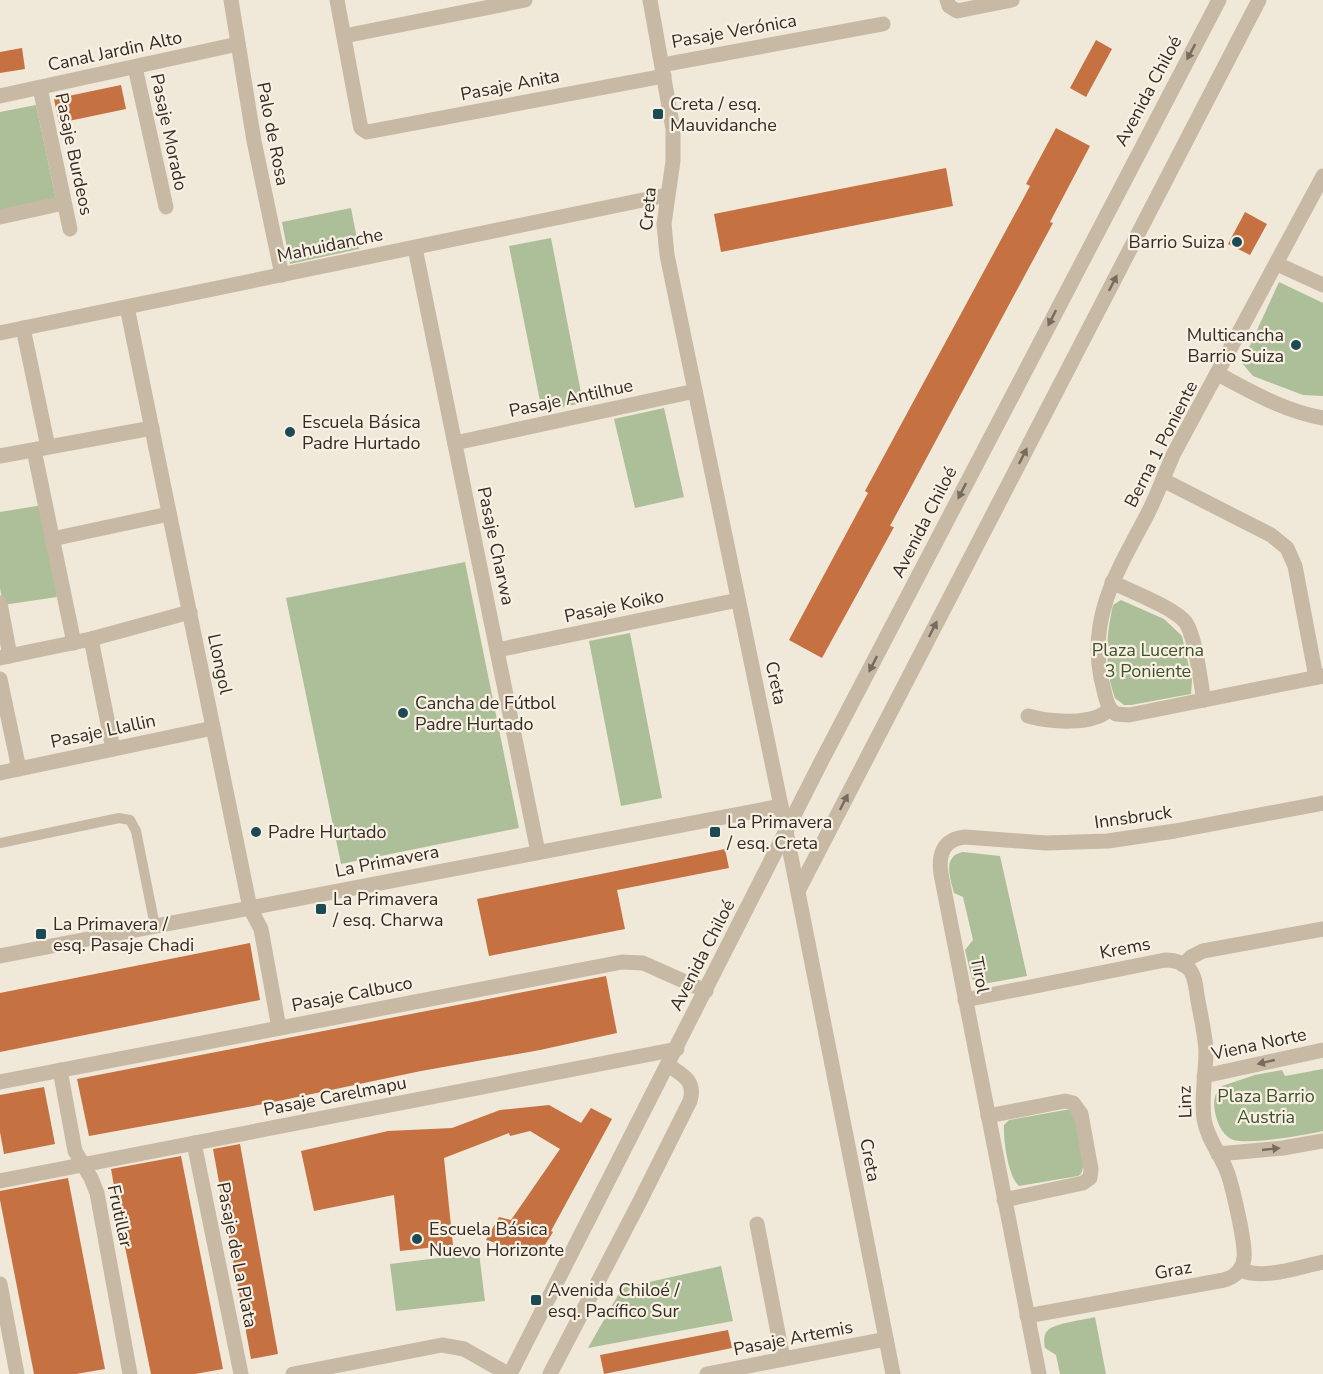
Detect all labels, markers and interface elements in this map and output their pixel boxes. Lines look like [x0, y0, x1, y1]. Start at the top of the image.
street label: Pasaje Verónica [670, 8, 798, 54]
street label: Canal Jardin Alto [46, 25, 184, 77]
street label: Avenida Chiloé [1109, 32, 1187, 150]
one-way arrow [1186, 43, 1196, 60]
street label: Pasaje Anita [458, 64, 562, 106]
street label: Pasaje Morado [145, 71, 193, 193]
street label: Palo de Rosa [251, 80, 295, 188]
street label: Pasaje Burdeos [49, 91, 99, 217]
place label: Creta / esq. Mauvidanche [670, 92, 777, 137]
marker: Creta / esq. Mauvidanche [651, 107, 665, 121]
street label: Creta [634, 186, 662, 232]
street label: Mahuidanche [275, 222, 385, 268]
place label: Barrio Suiza [1128, 230, 1225, 254]
marker: Barrio Suiza [1230, 235, 1244, 249]
one-way arrow [1108, 274, 1118, 291]
one-way arrow [1047, 309, 1057, 326]
place label: Multicancha Barrio Suiza [1187, 323, 1284, 368]
marker: Multicancha Barrio Suiza [1289, 338, 1303, 352]
street label: Pasaje Antilhue [507, 373, 635, 423]
street label: Berna 1 Poniente [1119, 377, 1203, 511]
place label: Escuela Básica Padre Hurtado [302, 410, 421, 455]
marker: Escuela Básica Padre Hurtado [283, 425, 297, 439]
one-way arrow [1018, 447, 1028, 464]
street label: Avenida Chiloé [886, 462, 962, 582]
one-way arrow [958, 482, 967, 499]
street label: Pasaje Charwa [472, 485, 520, 607]
street label: Pasaje Koiko [562, 584, 666, 628]
one-way arrow [928, 620, 938, 637]
street label: Llongol [202, 632, 238, 697]
park label: Plaza Lucerna 3 Poniente [1092, 638, 1204, 683]
one-way arrow [868, 655, 877, 672]
street label: Creta [760, 659, 792, 707]
place label: Cancha de Fútbol Padre Hurtado [415, 691, 557, 736]
marker: Cancha de Fútbol Padre Hurtado [396, 706, 410, 720]
street label: Pasaje Llallin [48, 708, 158, 754]
one-way arrow [838, 793, 848, 811]
street label: Innsbruck [1093, 800, 1174, 834]
place label: La Primavera / esq. Creta [726, 810, 832, 855]
place label: Padre Hurtado [268, 820, 387, 844]
marker: Padre Hurtado [249, 825, 263, 839]
marker: La Primavera / esq. Creta [708, 825, 722, 839]
street label: La Primavera [333, 839, 441, 883]
place label: La Primavera / esq. Charwa [332, 887, 444, 932]
street label: Avenida Chiloé [664, 895, 740, 1015]
marker: La Primavera / esq. Charwa [314, 902, 328, 916]
place label: La Primavera / esq. Pasaje Chadi [53, 912, 194, 957]
marker: La Primavera / esq. Pasaje Chadi [34, 927, 48, 941]
street label: Krems [1098, 931, 1152, 965]
street label: Tirol [965, 955, 995, 996]
street label: Pasaje Calbuco [290, 971, 414, 1017]
street label: Viena Norte [1208, 1022, 1309, 1066]
one-way arrow [1256, 1057, 1275, 1067]
street label: Pasaje Carelmapu [261, 1070, 409, 1122]
park label: Plaza Barrio Austria [1217, 1084, 1315, 1129]
street label: Linz [1172, 1085, 1198, 1119]
street label: Creta [854, 1136, 886, 1184]
one-way arrow [1261, 1144, 1280, 1154]
street label: Pasaje de La Plata [211, 1180, 263, 1330]
street label: Frutillar [102, 1183, 138, 1250]
place label: Escuela Básica Nuevo Horizonte [429, 1217, 564, 1262]
marker: Escuela Básica Nuevo Horizonte [410, 1232, 424, 1246]
street label: Graz [1153, 1255, 1193, 1285]
place label: Avenida Chiloé / esq. Pacífico Sur [548, 1278, 680, 1323]
marker: Avenida Chiloé / esq. Pacífico Sur [529, 1293, 543, 1307]
street label: Pasaje Artemis [731, 1315, 855, 1361]

